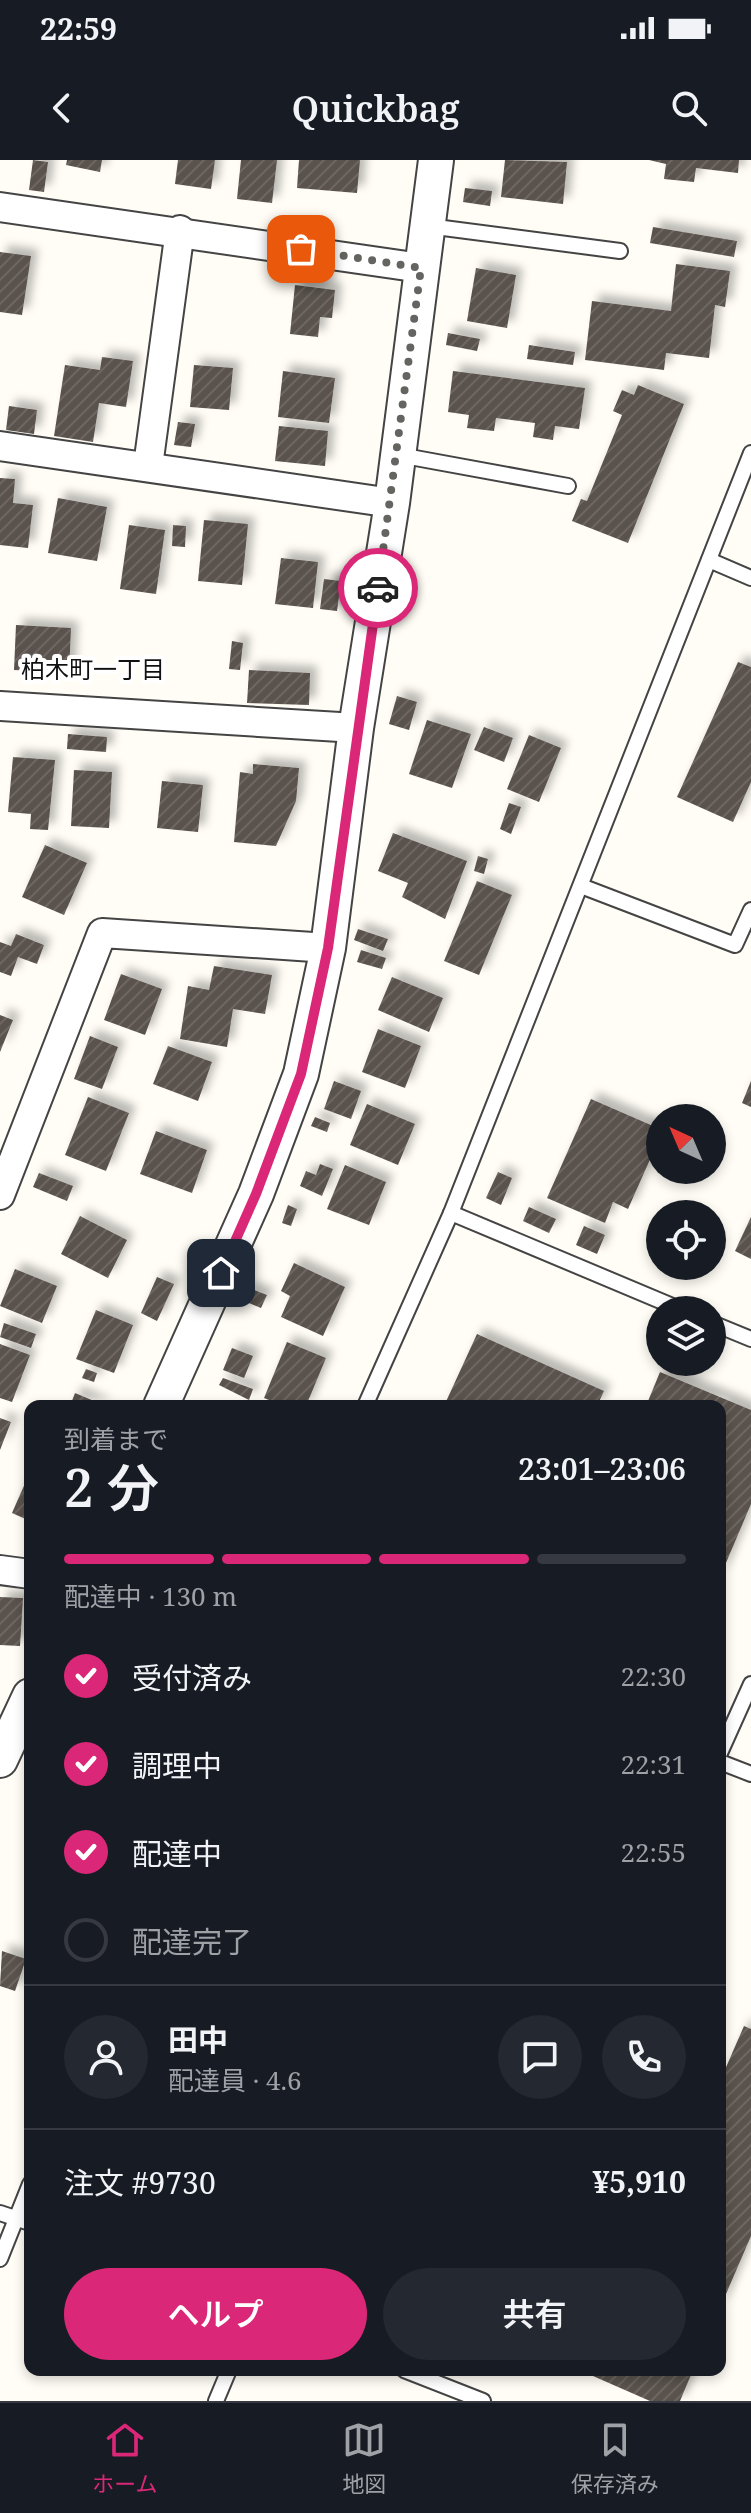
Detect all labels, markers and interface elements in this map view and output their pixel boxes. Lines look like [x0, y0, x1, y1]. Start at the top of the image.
text: 22:59 [40, 8, 117, 49]
text: Quickbag [291, 84, 460, 133]
icon: back [40, 86, 84, 130]
icon: search [667, 86, 711, 130]
pin [267, 215, 335, 283]
icon: bag [279, 227, 323, 271]
courier [338, 548, 418, 628]
icon: car [356, 566, 400, 610]
district label: 柏木町一丁目 [21, 652, 165, 685]
north arrow [646, 1104, 726, 1184]
map controls [646, 1104, 726, 1376]
button: locate [646, 1200, 726, 1280]
pin [187, 1239, 255, 1307]
icon: home [199, 1251, 243, 1295]
button: layers [646, 1296, 726, 1376]
text: 到着まで [64, 1421, 168, 1457]
text: 23:01–23:06 [518, 1448, 686, 1489]
text: 2 分 [64, 1451, 159, 1522]
text: 配達中 · 130 m [64, 1578, 237, 1614]
icon: check [64, 1654, 108, 1698]
text: 受付済み [132, 1657, 252, 1698]
text: 22:30 [620, 1658, 686, 1694]
icon: check [64, 1742, 108, 1786]
text: 調理中 [132, 1745, 222, 1786]
text: 22:31 [620, 1746, 686, 1782]
icon: check [64, 1830, 108, 1874]
text: 配達中 [132, 1833, 222, 1874]
text: 22:55 [620, 1834, 686, 1870]
text: 配達完了 [132, 1921, 252, 1962]
button: person [64, 2015, 148, 2099]
button: chat [498, 2015, 582, 2099]
button: phone [602, 2015, 686, 2099]
text: 田中 [168, 2019, 228, 2060]
text: 配達員 · 4.6 [168, 2062, 302, 2098]
text: ¥5,910 [592, 2161, 686, 2202]
text: 注文 #9730 [64, 2162, 216, 2203]
button: ヘルプ [64, 2268, 367, 2360]
button: 共有 [383, 2268, 686, 2360]
tab: ホーム [92, 2418, 158, 2498]
tab: 地図 [342, 2418, 386, 2498]
tab: 保存済み [571, 2418, 659, 2498]

